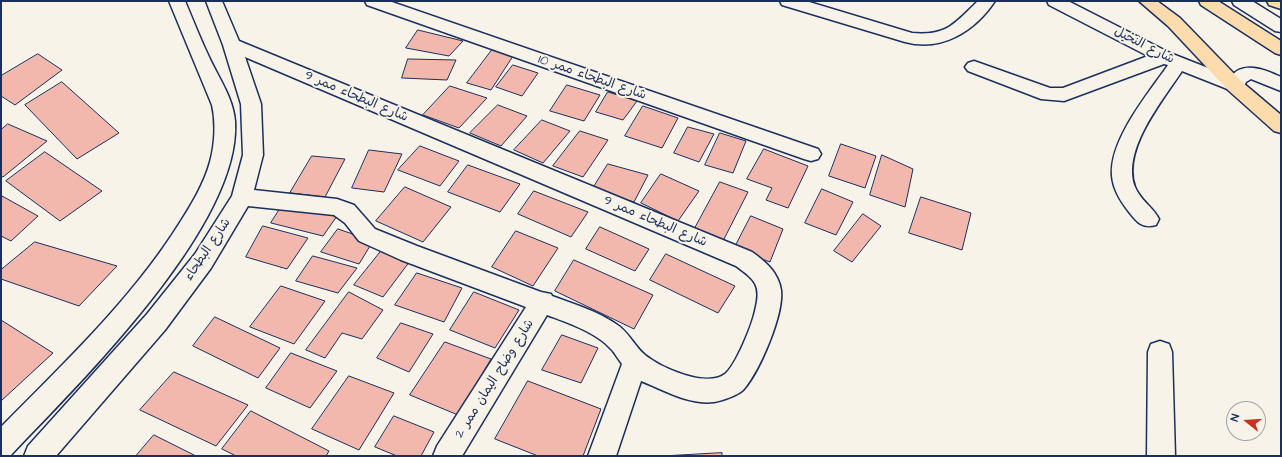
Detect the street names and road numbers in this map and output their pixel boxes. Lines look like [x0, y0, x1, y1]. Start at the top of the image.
street label: شارع النخيل [1111, 24, 1177, 68]
street label: شارع البطحاء ممر 10 [536, 52, 648, 104]
street label: شارع البطحاء ممر 9 [302, 68, 410, 126]
street label: شارع البطحاء ممر 9 [601, 193, 709, 251]
street label: شارع البطحاء [181, 216, 235, 284]
street label: شارع وضاح اليمان ممر 2 [452, 317, 538, 441]

